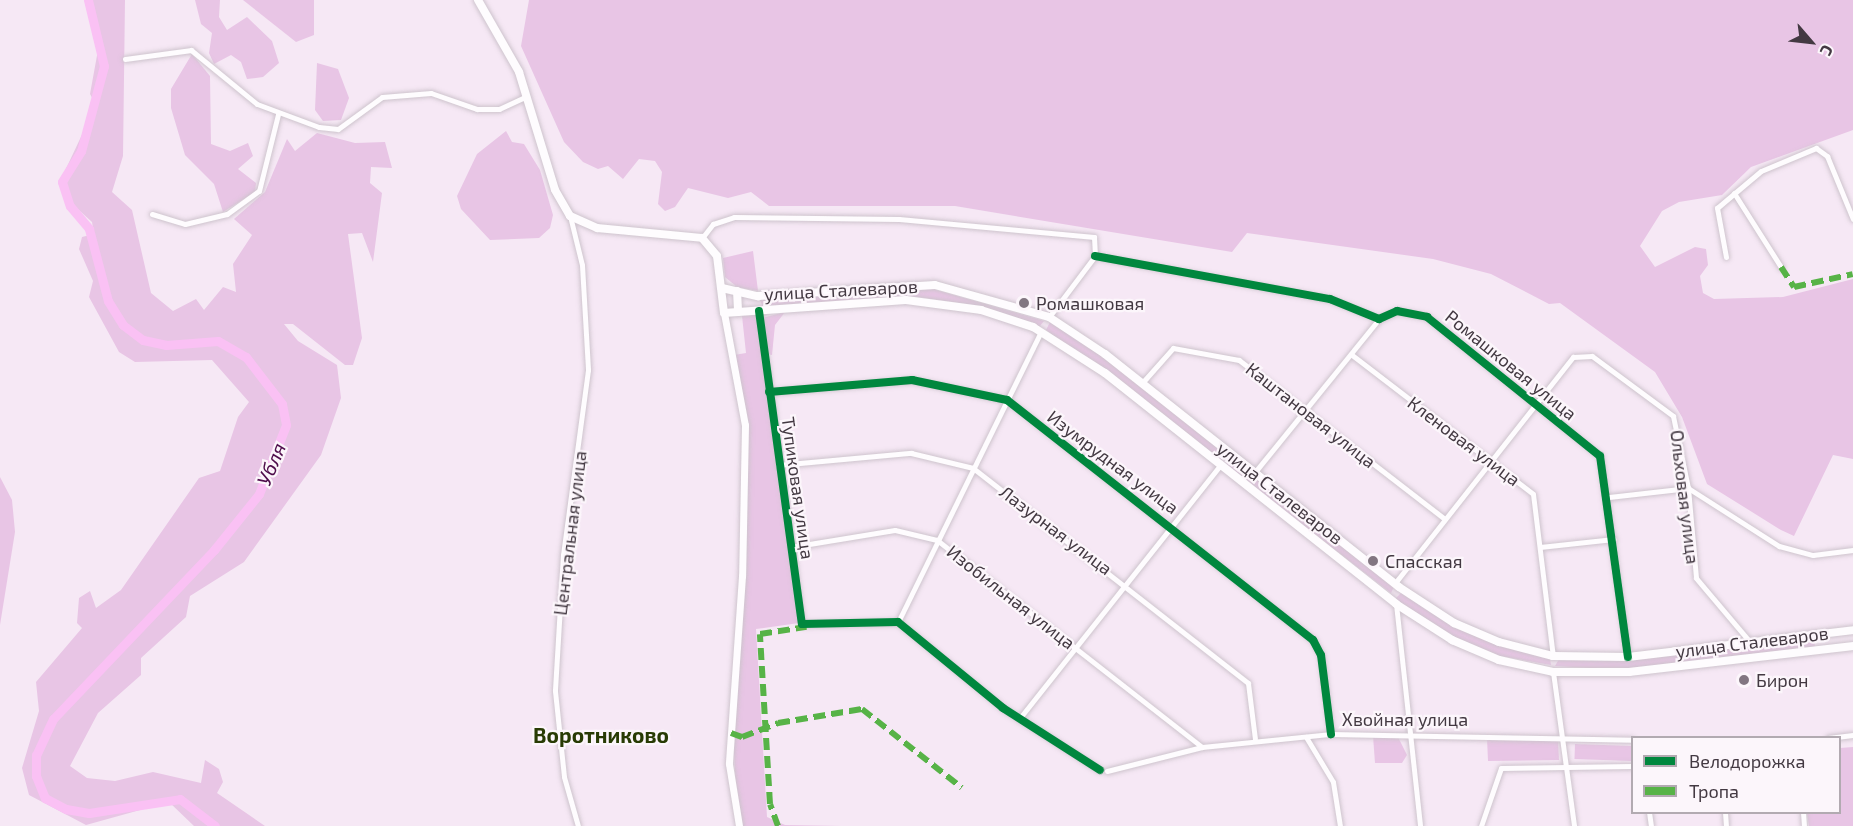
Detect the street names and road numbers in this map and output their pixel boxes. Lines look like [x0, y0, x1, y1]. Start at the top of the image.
street label: улица Сталеваров [764, 275, 918, 305]
street label: Ромашковая улица [1441, 305, 1581, 425]
street label: Каштановая улица [1242, 358, 1380, 472]
street label: Кленовая улица [1403, 392, 1525, 490]
street label: Изумрудная улица [1043, 406, 1183, 518]
street label: Тупиковая улица [777, 415, 819, 561]
street label: Ольховая улица [1666, 429, 1704, 565]
street label: улица Сталеваров [1213, 437, 1347, 549]
street label: Центральная улица [549, 449, 591, 617]
street label: Лазурная улица [996, 481, 1116, 579]
street label: Изобильная улица [943, 540, 1079, 654]
street label: улица Сталеваров [1674, 622, 1830, 662]
street label: Хвойная улица [1342, 708, 1468, 730]

